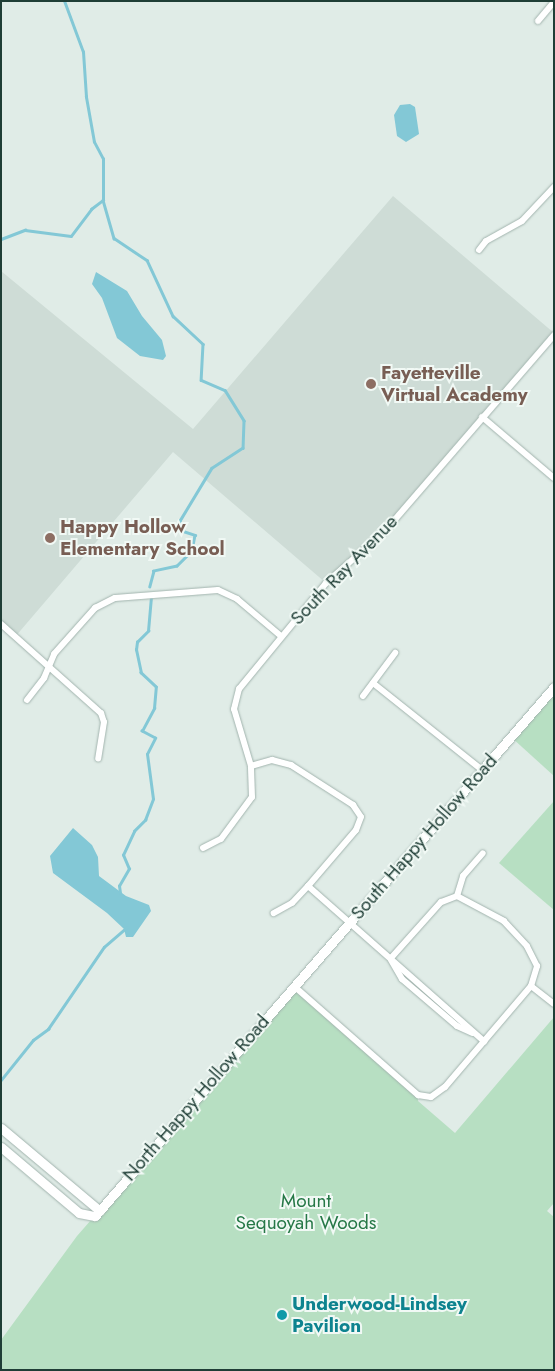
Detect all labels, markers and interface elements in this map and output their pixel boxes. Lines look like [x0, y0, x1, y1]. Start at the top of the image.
place label: Fayetteville Virtual Academy [381, 362, 528, 406]
marker: Fayetteville Virtual Academy [365, 378, 377, 390]
street label: South Ray Avenue [286, 510, 402, 630]
place label: Happy Hollow Elementary School [60, 516, 225, 560]
marker: Happy Hollow Elementary School [44, 532, 56, 544]
street label: South Happy Hollow Road [346, 750, 502, 924]
street label: North Happy Hollow Road [118, 1010, 274, 1186]
park label: Mount Sequoyah Woods [236, 1190, 376, 1234]
place label: Underwood-Lindsey Pavilion [292, 1293, 467, 1337]
marker: Underwood-Lindsey Pavilion [276, 1309, 288, 1321]

